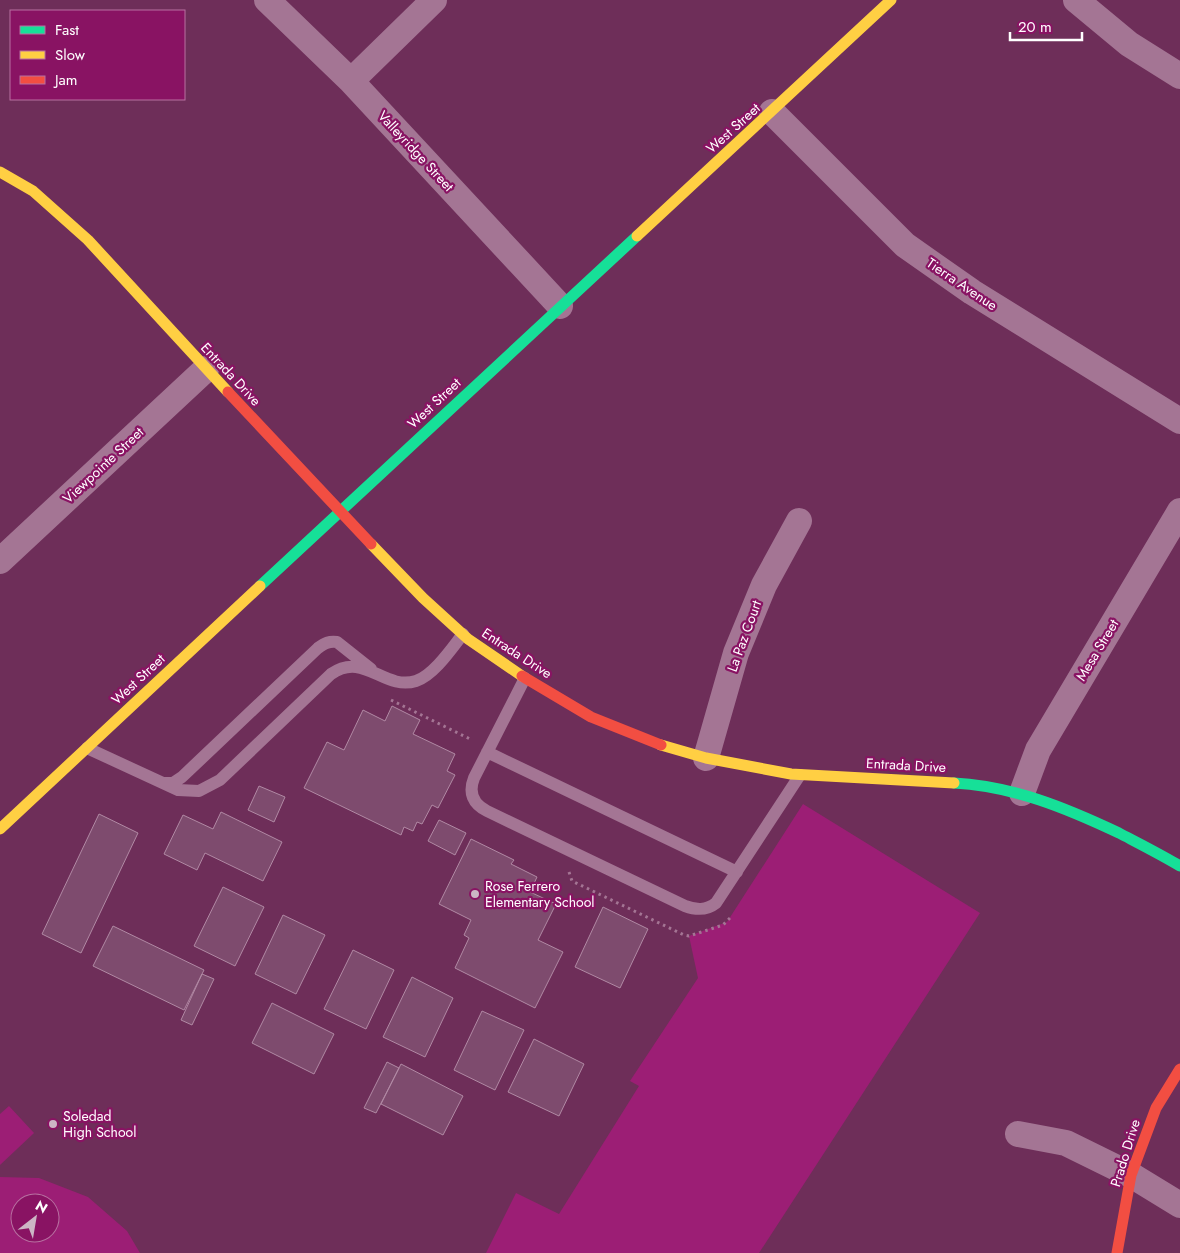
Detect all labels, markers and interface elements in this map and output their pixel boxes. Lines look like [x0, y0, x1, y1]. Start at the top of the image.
legend [10, 10, 185, 100]
scale bar [1010, 10, 1082, 42]
text: 20 m [1018, 16, 1052, 38]
text: Fast [55, 19, 79, 41]
text: Slow [55, 44, 86, 66]
text: Jam [53, 69, 78, 91]
street label: West Street [702, 98, 765, 158]
street label: Valleyridge Street [373, 106, 459, 196]
street label: Tierra Avenue [923, 253, 1001, 315]
street label: Entrada Drive [196, 338, 266, 410]
street label: West Street [403, 373, 466, 433]
street label: Viewpointe Street [58, 422, 148, 508]
street label: La Paz Court [722, 597, 766, 674]
street label: Mesa Street [1071, 615, 1124, 685]
street label: Entrada Drive [478, 623, 556, 683]
street label: West Street [107, 649, 170, 709]
street label: Entrada Drive [866, 753, 946, 777]
place label: Rose Ferrero Elementary School [485, 876, 595, 912]
marker: Rose Ferrero Elementary School [469, 888, 481, 900]
place label: Soledad High School [63, 1106, 136, 1142]
street label: Prado Drive [1105, 1117, 1145, 1189]
marker: Soledad High School [47, 1118, 59, 1130]
north arrow [10, 1193, 60, 1243]
text: N [32, 1195, 52, 1218]

